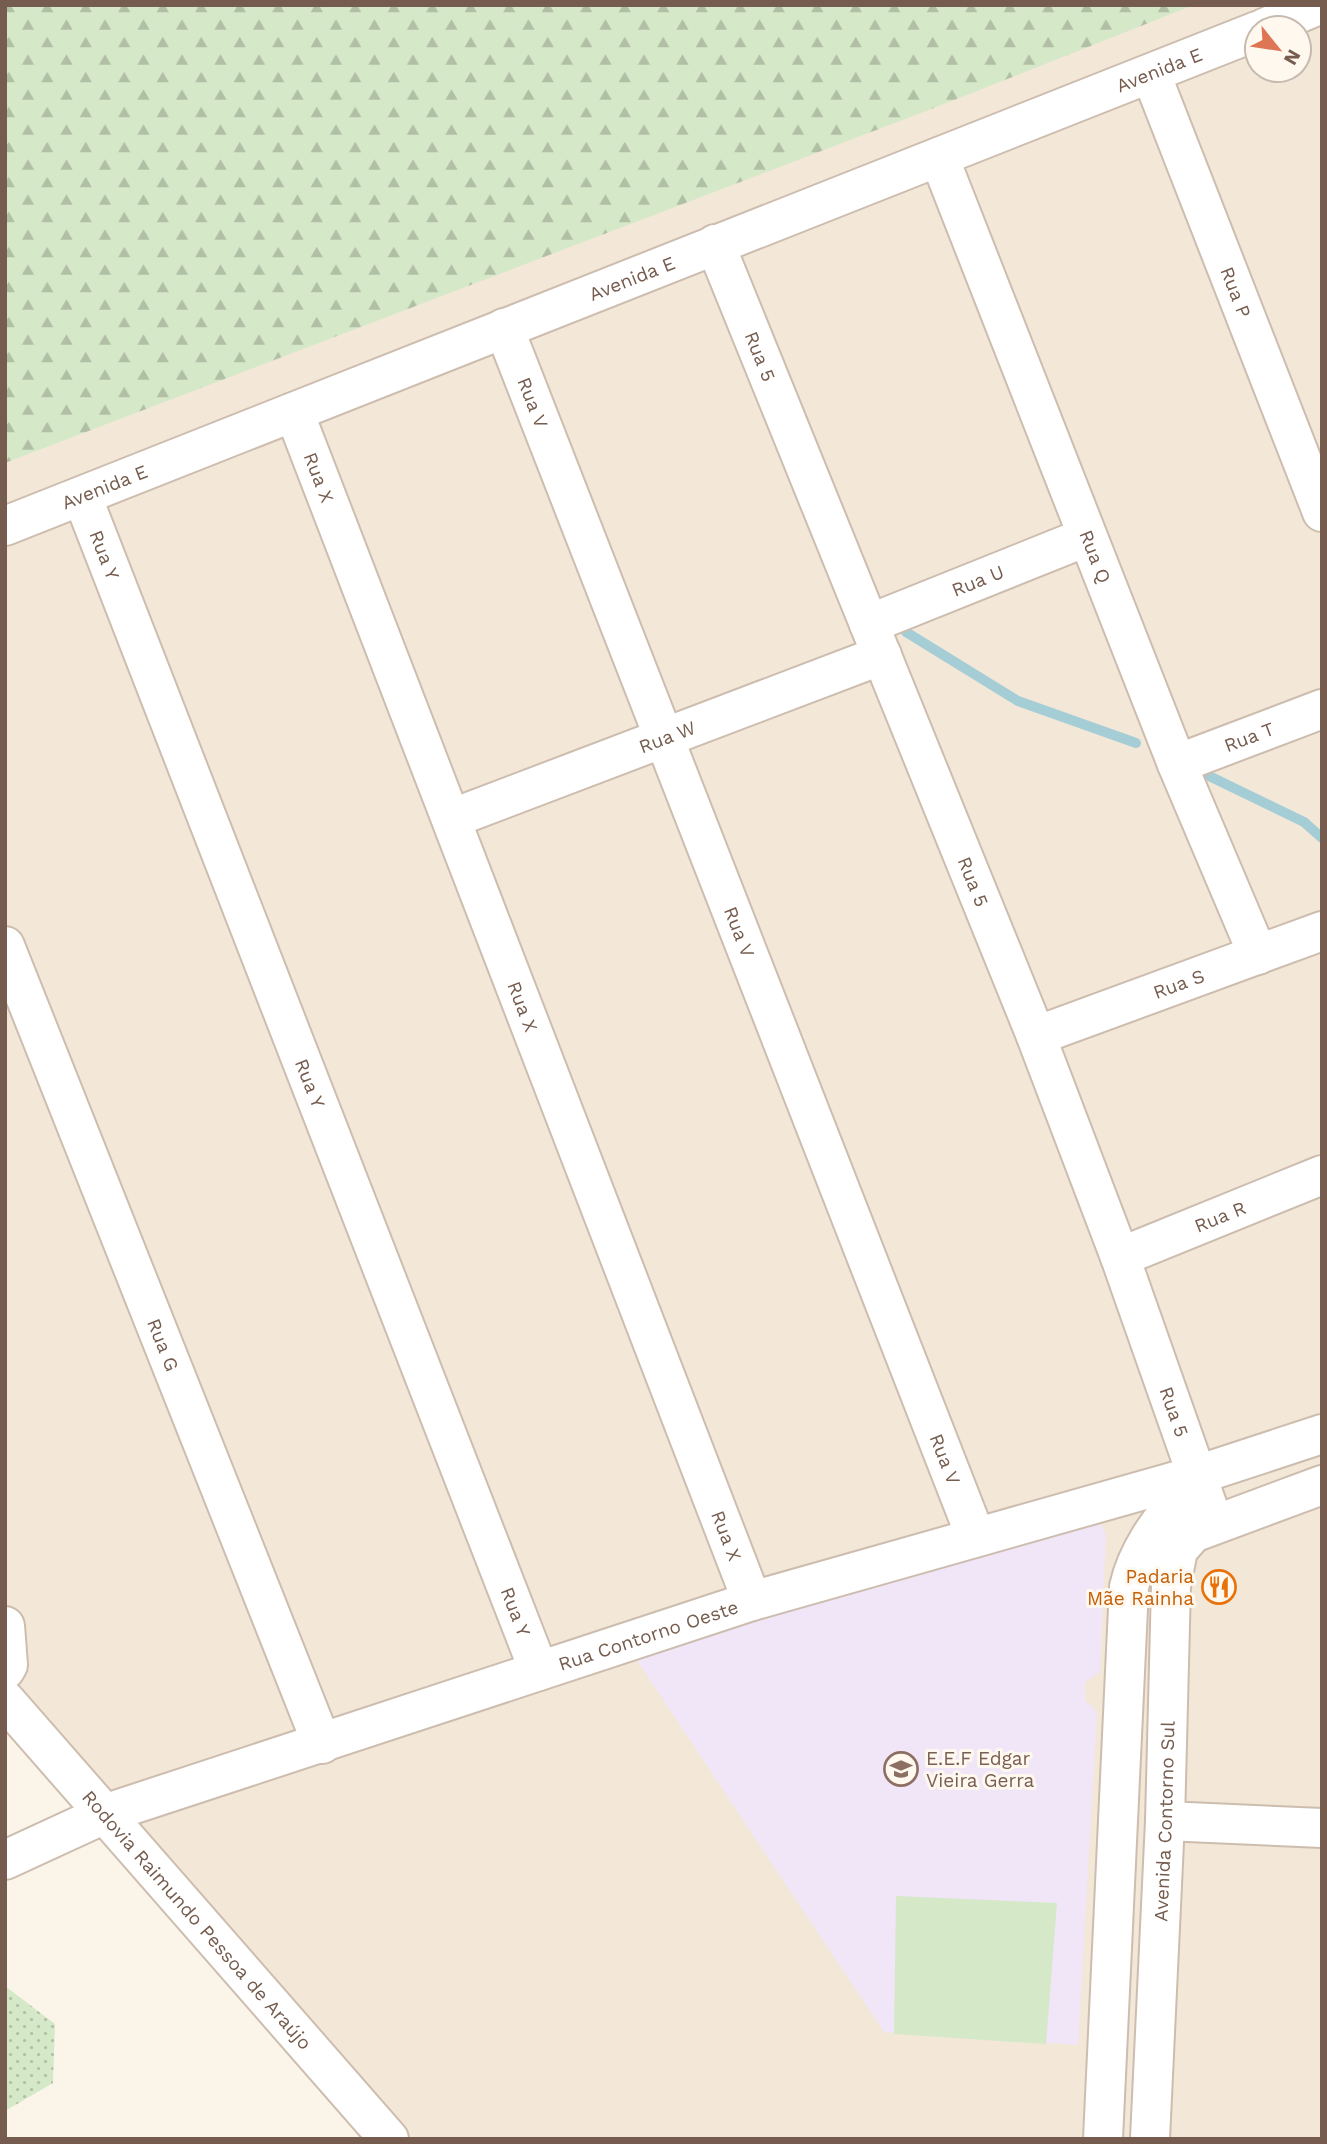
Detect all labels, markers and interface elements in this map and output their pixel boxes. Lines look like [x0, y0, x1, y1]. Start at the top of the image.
north arrow [1243, 14, 1313, 84]
street label: Avenida E [1113, 42, 1205, 97]
text: N [1279, 45, 1306, 69]
street label: Avenida E [585, 251, 678, 306]
street label: Rua P [1216, 263, 1256, 321]
street label: Rua 5 [740, 328, 781, 385]
street label: Rua V [513, 374, 553, 431]
street label: Rua X [299, 449, 339, 506]
street label: Avenida E [58, 459, 151, 514]
street label: Rua Y [85, 527, 125, 583]
street label: Rua Q [1075, 527, 1116, 586]
street label: Rua U [948, 560, 1007, 601]
street label: Rua W [636, 715, 699, 758]
street label: Rua T [1221, 717, 1277, 757]
street label: Rua 5 [953, 853, 994, 910]
street label: Rua V [719, 903, 760, 960]
street label: Rua S [1150, 964, 1208, 1004]
street label: Rua X [503, 978, 543, 1035]
street label: Rua Y [290, 1055, 330, 1111]
street label: Rua R [1191, 1196, 1249, 1237]
street label: Rua G [143, 1315, 184, 1374]
street label: Rua 5 [1155, 1383, 1194, 1440]
street label: Rua V [925, 1430, 966, 1488]
street label: Rua X [707, 1507, 747, 1564]
place label: Padaria Mãe Rainha [1087, 1565, 1194, 1610]
restaurant icon: Padaria Mãe Rainha [1200, 1568, 1238, 1606]
street label: Rua Y [496, 1584, 536, 1640]
street label: Rua Contorno Oeste [555, 1595, 741, 1675]
street label: Avenida Contorno Sul [1149, 1720, 1179, 1922]
place label: E.E.F Edgar Vieira Gerra [926, 1747, 1035, 1792]
school or university icon: E.E.F Edgar Vieira Gerra [882, 1750, 920, 1788]
street label: Rodovia Raimundo Pessoa de Araújo [78, 1785, 317, 2054]

